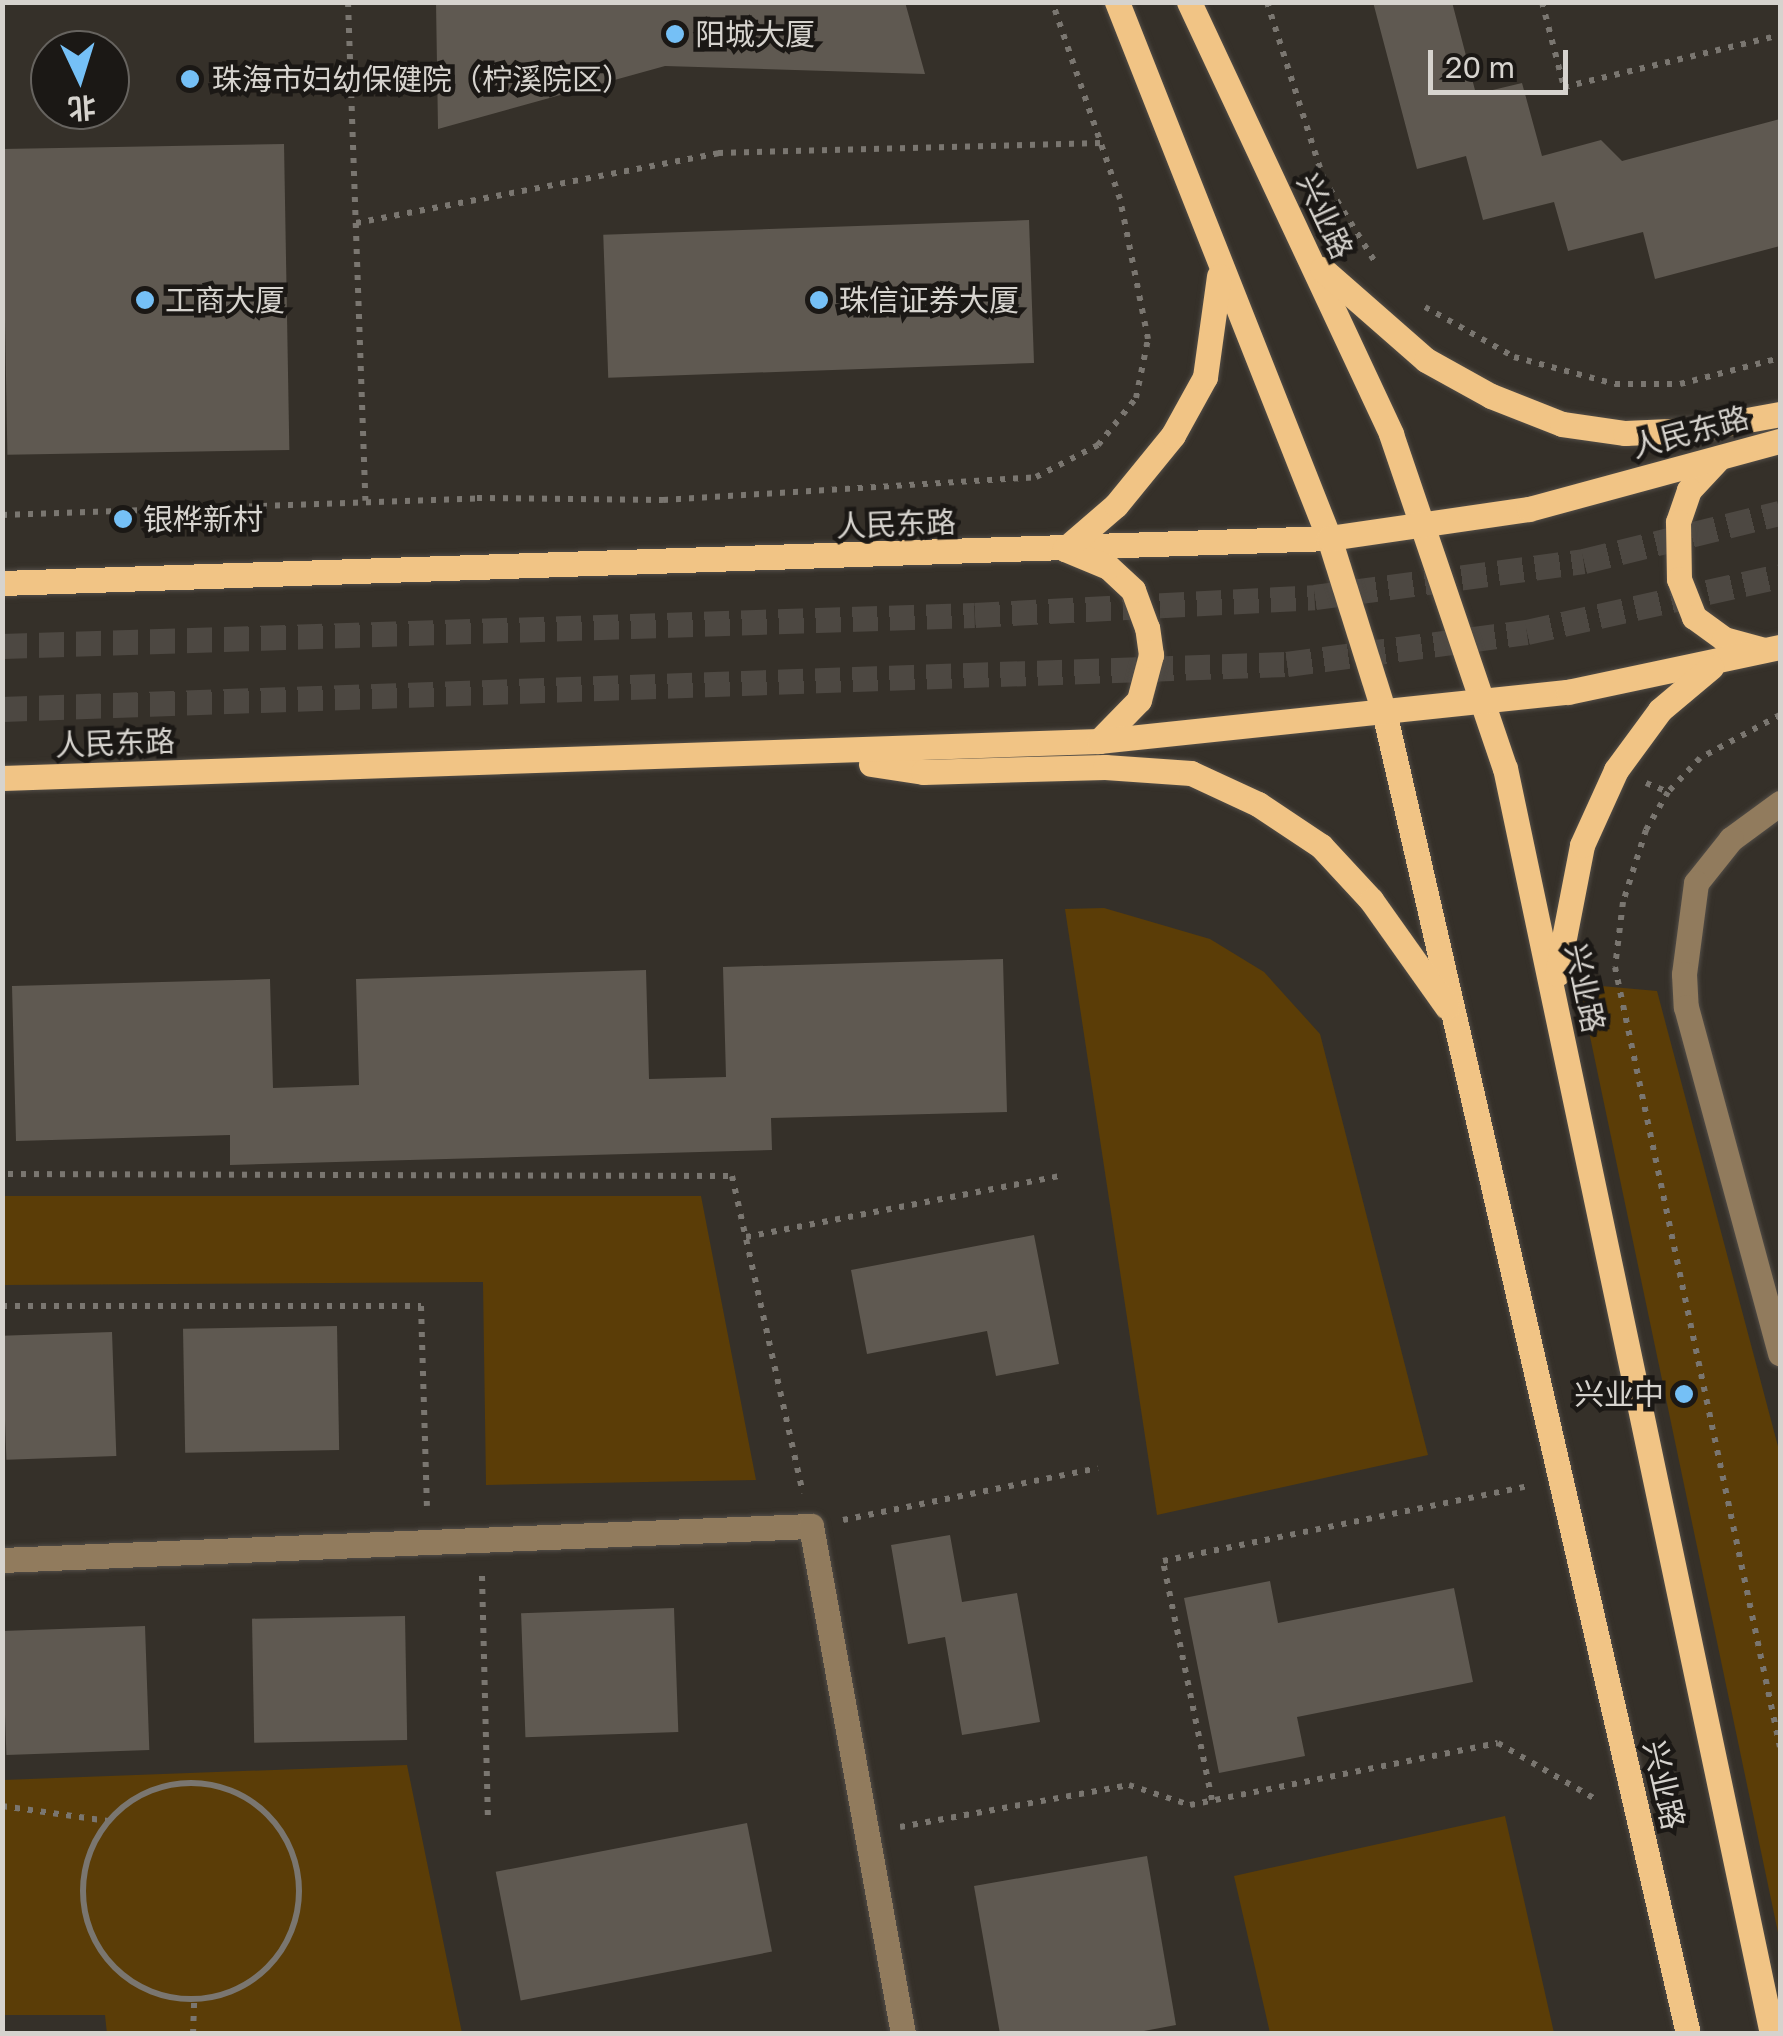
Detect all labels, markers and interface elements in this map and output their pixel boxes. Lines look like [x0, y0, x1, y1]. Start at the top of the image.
place label: 阳城大厦 [695, 16, 815, 52]
marker: 阳城大厦 [664, 23, 686, 45]
north arrow [30, 30, 130, 130]
scale bar [1433, 30, 1573, 92]
text: 20 m [1445, 49, 1515, 85]
place label: 珠海市妇幼保健院（柠溪院区） [212, 61, 632, 97]
marker: 珠海市妇幼保健院（柠溪院区） [177, 66, 203, 92]
text: 北 [67, 91, 97, 126]
street label: 兴业路 [1290, 168, 1360, 264]
place label: 工商大厦 [165, 282, 285, 318]
place label: 珠信证券大厦 [839, 282, 1019, 318]
marker: 工商大厦 [134, 289, 156, 311]
marker: 珠信证券大厦 [808, 289, 830, 311]
street label: 人民东路 [1627, 399, 1753, 465]
place label: 银桦新村 [143, 501, 263, 537]
street label: 人民东路 [835, 504, 957, 544]
marker: 银桦新村 [112, 508, 134, 530]
street label: 人民东路 [54, 723, 176, 763]
street label: 兴业路 [1558, 940, 1612, 1036]
place label: 兴业中 [1574, 1376, 1664, 1412]
marker: 兴业中 [1673, 1383, 1695, 1405]
street label: 兴业路 [1636, 1737, 1692, 1833]

